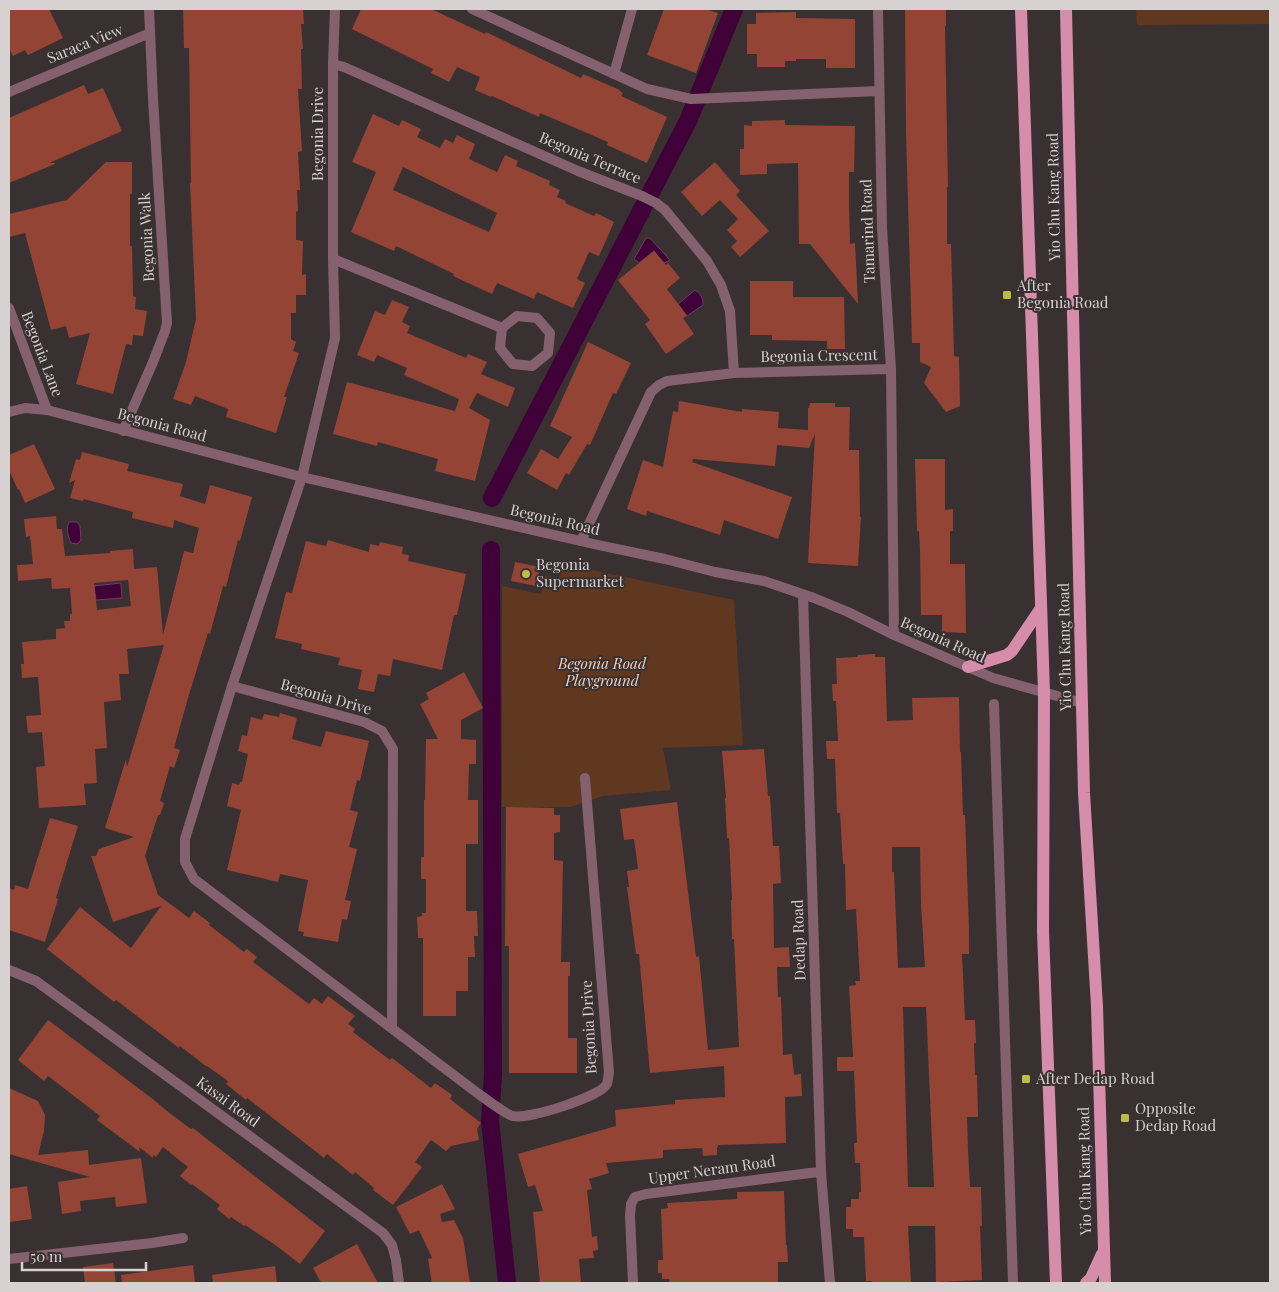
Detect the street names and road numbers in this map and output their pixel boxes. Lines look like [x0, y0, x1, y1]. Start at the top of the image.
street label: Saraca View [44, 19, 126, 67]
street label: Begonia Drive [307, 87, 327, 181]
street label: Begonia Terrace [536, 127, 644, 188]
street label: Yio Chu Kang Road [1042, 132, 1064, 262]
street label: Tamarind Road [855, 178, 879, 283]
street label: Begonia Walk [134, 191, 158, 282]
street label: Begonia Lane [17, 308, 68, 399]
street label: Begonia Crescent [760, 344, 879, 366]
street label: Begonia Road [116, 403, 209, 446]
street label: Begonia Road [508, 499, 602, 539]
street label: Yio Chu Kang Road [1053, 582, 1075, 712]
street label: Begonia Road [898, 611, 989, 667]
street label: Begonia Drive [278, 673, 374, 719]
street label: Dedap Road [787, 899, 809, 981]
street label: Begonia Drive [576, 980, 600, 1075]
street label: Kasai Road [193, 1071, 265, 1131]
street label: Yio Chu Kang Road [1073, 1106, 1095, 1236]
street label: Upper Neram Road [647, 1150, 777, 1188]

